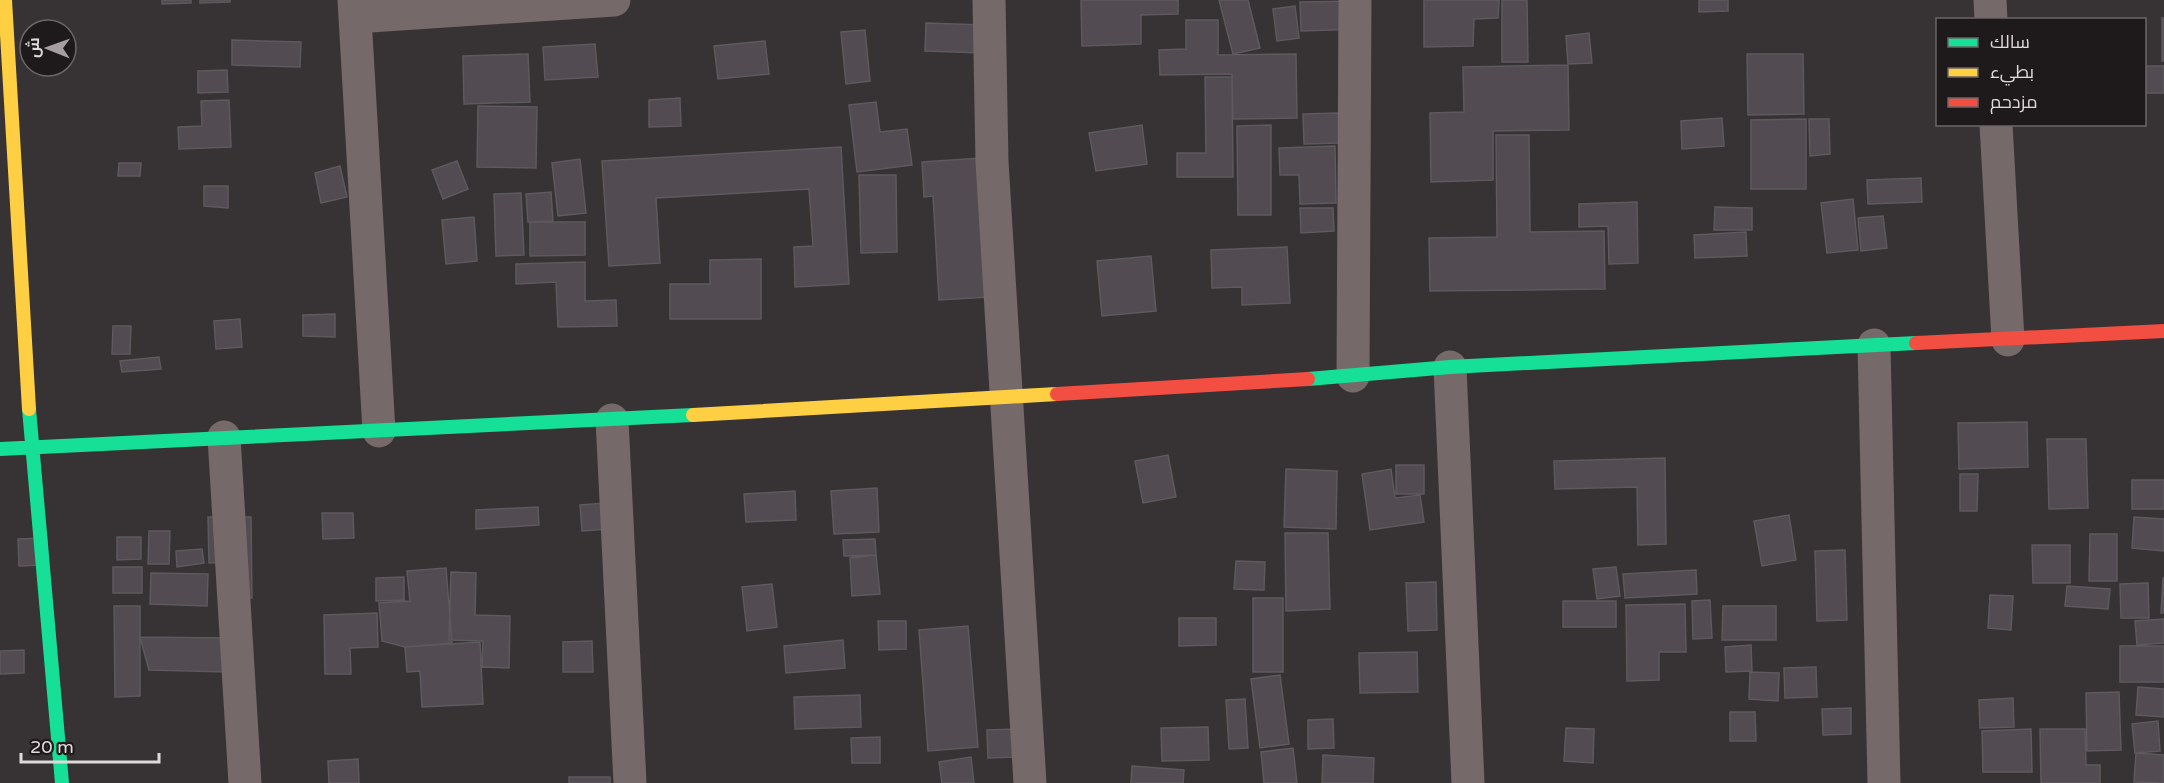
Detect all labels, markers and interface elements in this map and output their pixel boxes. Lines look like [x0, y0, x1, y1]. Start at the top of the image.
north arrow [18, 18, 78, 78]
legend [1936, 18, 2146, 126]
text: سالك [1990, 31, 2030, 53]
text: ش [24, 37, 44, 58]
text: بطيء [1990, 61, 2034, 86]
text: مزدحم [1990, 91, 2038, 114]
scale bar [21, 726, 159, 764]
text: 20 m [30, 736, 74, 758]

